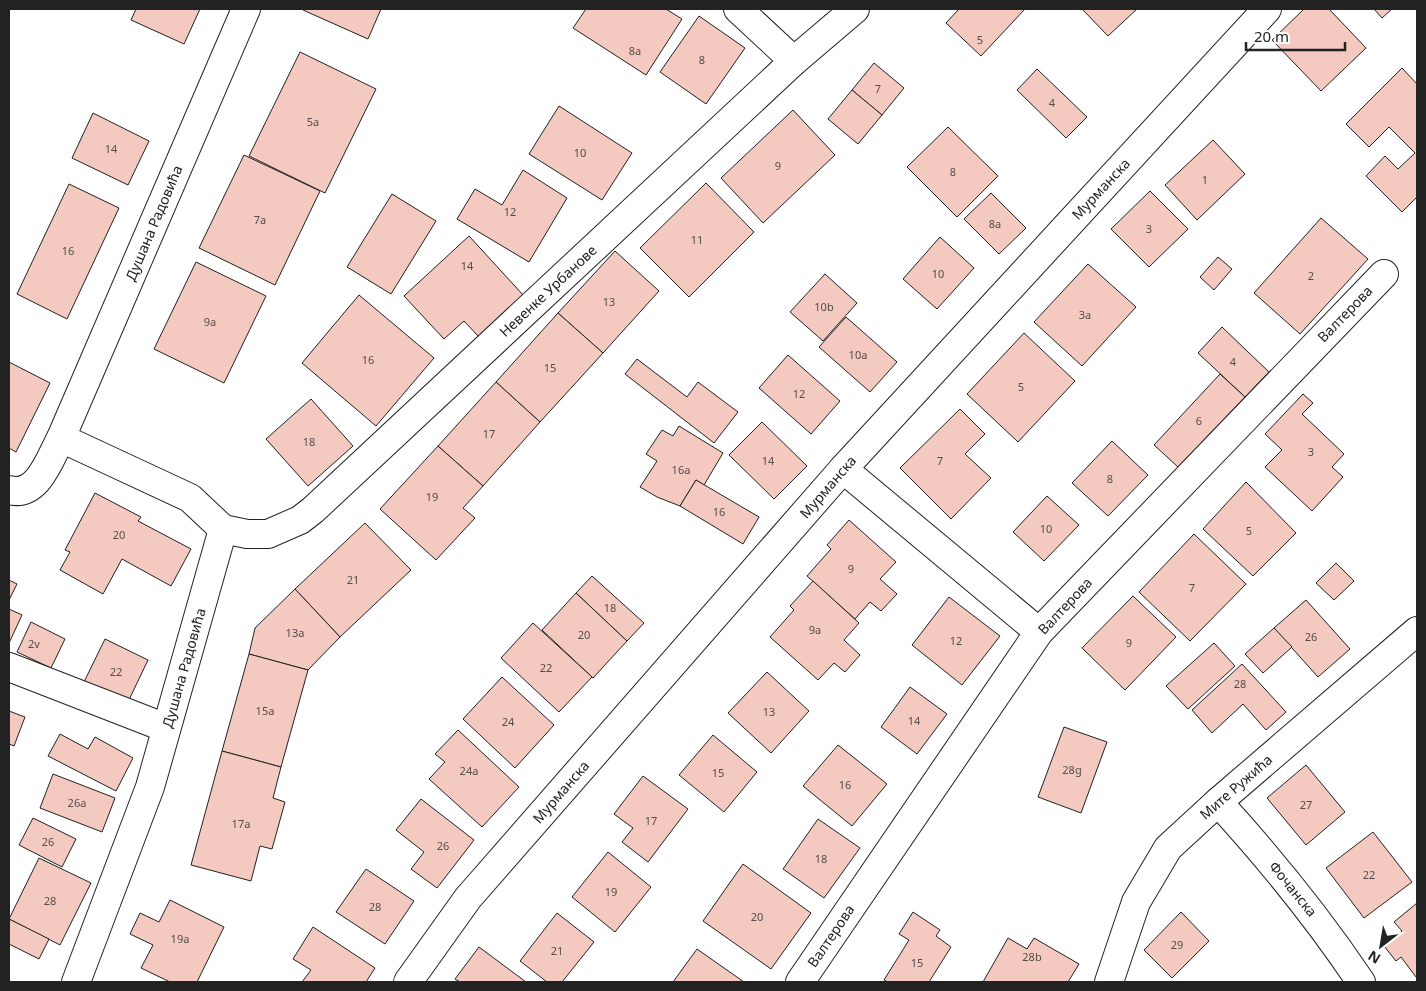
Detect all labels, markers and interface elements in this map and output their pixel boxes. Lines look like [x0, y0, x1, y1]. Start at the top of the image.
scale bar [1246, 20, 1345, 52]
text: 20 m [1254, 26, 1289, 46]
house number: 5 [977, 32, 983, 47]
house number: 8a [629, 43, 641, 58]
house number: 8 [699, 52, 705, 67]
house number: 7 [875, 81, 881, 96]
house number: 4 [1049, 95, 1056, 110]
house number: 5a [307, 114, 319, 129]
house number: 14 [105, 141, 118, 156]
house number: 10 [574, 145, 586, 160]
street label: Мурманска [1067, 154, 1134, 223]
house number: 9 [775, 158, 781, 173]
street label: Душана Радовића [121, 162, 186, 283]
house number: 8 [950, 164, 956, 179]
house number: 1 [1202, 172, 1208, 187]
house number: 12 [504, 204, 516, 219]
house number: 7a [254, 212, 266, 227]
house number: 8a [989, 216, 1001, 231]
house number: 3 [1146, 221, 1152, 236]
house number: 11 [691, 232, 703, 247]
street label: Невенке Урбанове [495, 240, 601, 341]
house number: 16 [62, 243, 74, 258]
house number: 14 [461, 258, 474, 273]
house number: 10 [932, 266, 944, 281]
house number: 2 [1308, 268, 1314, 283]
street label: Валтерова [1313, 281, 1376, 346]
house number: 13 [603, 294, 615, 309]
house number: 10b [814, 299, 834, 314]
house number: 3a [1079, 307, 1091, 322]
house number: 9a [204, 314, 216, 329]
house number: 10a [849, 347, 867, 362]
house number: 16 [362, 352, 374, 367]
house number: 4 [1230, 354, 1237, 369]
house number: 15 [544, 360, 556, 375]
house number: 5 [1018, 379, 1024, 394]
house number: 12 [793, 386, 805, 401]
house number: 6 [1196, 413, 1202, 428]
house number: 17 [483, 426, 495, 441]
house number: 18 [303, 434, 315, 449]
house number: 3 [1308, 444, 1314, 459]
street label: Мурманска [795, 451, 860, 522]
house number: 14 [762, 453, 775, 468]
house number: 7 [937, 453, 943, 468]
house number: 16a [672, 462, 690, 477]
house number: 8 [1107, 471, 1113, 486]
house number: 19 [426, 489, 438, 504]
house number: 16 [713, 504, 725, 519]
house number: 10 [1040, 521, 1052, 536]
house number: 5 [1246, 523, 1252, 538]
house number: 20 [113, 527, 125, 542]
house number: 9 [848, 561, 854, 576]
house number: 21 [347, 572, 359, 587]
street label: Валтерова [1033, 573, 1096, 638]
house number: 7 [1189, 580, 1195, 595]
house number: 18 [604, 600, 616, 615]
street label: Душана Радовића [157, 606, 210, 730]
house number: 9a [809, 622, 821, 637]
house number: 13a [286, 625, 304, 640]
house number: 20 [578, 627, 590, 642]
house number: 26 [1305, 629, 1317, 644]
house number: 12 [950, 633, 962, 648]
house number: 9 [1126, 635, 1132, 650]
house number: 2v [28, 636, 40, 651]
house number: 22 [540, 660, 552, 675]
house number: 22 [110, 664, 122, 679]
house number: 28 [1234, 676, 1246, 691]
house number: 15a [256, 703, 274, 718]
house number: 13 [763, 704, 775, 719]
house number: 14 [908, 713, 921, 728]
house number: 24 [502, 714, 515, 729]
street label: Мите Ружића [1195, 750, 1276, 823]
street label: Мурманска [528, 756, 593, 827]
house number: 28g [1062, 762, 1082, 777]
house number: 24a [460, 763, 478, 778]
house number: 15 [712, 765, 724, 780]
house number: 16 [839, 777, 851, 792]
house number: 26a [68, 795, 86, 810]
house number: 27 [1300, 797, 1312, 812]
house number: 17 [645, 813, 657, 828]
house number: 17a [232, 816, 250, 831]
house number: 26 [42, 834, 54, 849]
house number: 26 [437, 838, 449, 853]
house number: 18 [815, 851, 827, 866]
street label: Фочанска [1265, 857, 1322, 920]
house number: 22 [1363, 867, 1375, 882]
house number: 19 [605, 884, 617, 899]
house number: 28 [44, 893, 56, 908]
house number: 28 [369, 899, 381, 914]
street label: Валтерова [803, 901, 859, 971]
house number: 20 [751, 909, 763, 924]
north arrow [1356, 921, 1406, 971]
house number: 19a [171, 931, 189, 946]
house number: 29 [1171, 937, 1183, 952]
house number: 21 [551, 943, 563, 958]
text: N [1364, 946, 1384, 969]
house number: 28b [1022, 949, 1042, 964]
house number: 15 [911, 955, 923, 970]

